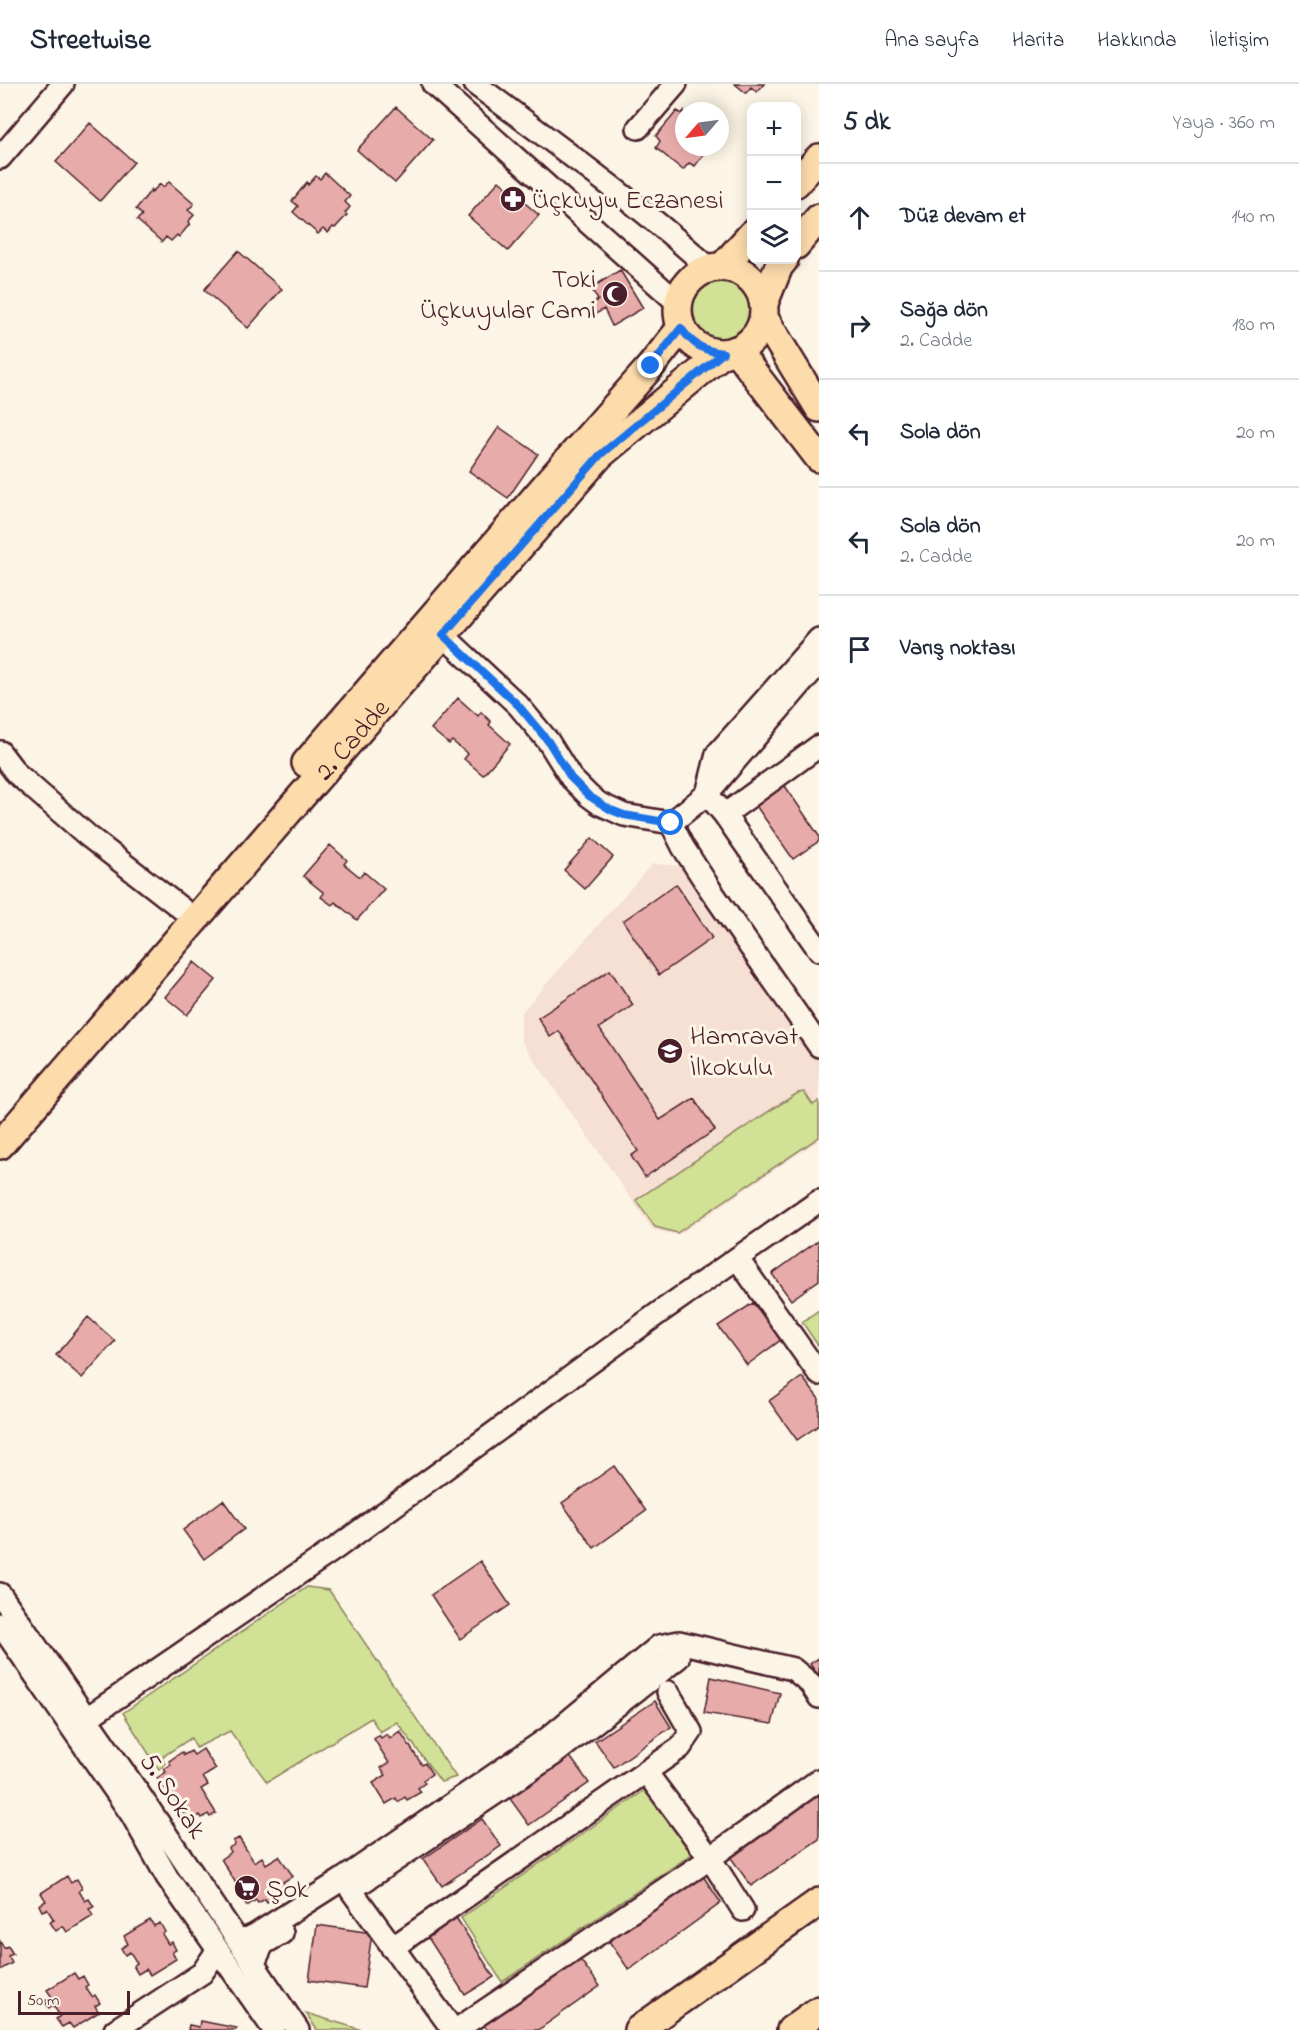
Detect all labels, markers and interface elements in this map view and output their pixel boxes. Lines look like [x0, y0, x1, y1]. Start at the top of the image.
text: Streetwise [30, 21, 151, 62]
text: Ana sayfa [884, 26, 979, 56]
text: Harita [1012, 26, 1064, 56]
text: Hakkında [1097, 26, 1177, 56]
text: İletişim [1210, 26, 1269, 56]
north arrow [675, 102, 729, 156]
map controls [747, 102, 801, 264]
button: + [747, 102, 801, 156]
text: 5 dk [843, 104, 890, 142]
text: Yaya · 360 m [1173, 109, 1275, 138]
button: − [747, 156, 801, 210]
place label: Üçkuyu Eczanesi [532, 182, 724, 221]
pharmacy icon: Üçkuyu Eczanesi [498, 184, 528, 214]
icon: ahead [843, 201, 876, 234]
text: Düz devam et [900, 201, 1026, 233]
text: 140 m [1231, 203, 1275, 232]
button: layers [747, 210, 801, 264]
place label: Toki Üçkuyular Cami [420, 261, 596, 331]
mosque icon: Toki Üçkuyular Cami [600, 279, 630, 309]
text: Sağa dön [900, 295, 988, 327]
icon: right [843, 309, 876, 342]
text: 180 m [1232, 311, 1275, 340]
text: 2. Cadde [900, 327, 972, 356]
route end [637, 352, 663, 378]
icon: left [843, 417, 876, 450]
text: Sola dön [900, 417, 981, 449]
text: 20 m [1236, 419, 1275, 448]
text: Sola dön [900, 511, 981, 543]
icon: left [843, 525, 876, 558]
text: 20 m [1236, 527, 1275, 556]
text: 2. Cadde [900, 543, 972, 572]
icon: arrive [843, 633, 876, 666]
text: Varış noktası [900, 633, 1015, 665]
street label: 2. Cadde [307, 690, 401, 790]
route start [657, 809, 683, 835]
place label: Hamravat İlkokulu [690, 1018, 798, 1088]
school or university icon: Hamravat İlkokulu [655, 1036, 685, 1066]
street label: 5. Sokak [129, 1745, 215, 1847]
place label: Şok [266, 1871, 309, 1910]
supermarket icon: Şok [232, 1873, 262, 1903]
scale bar [18, 1988, 130, 2016]
text: 50 m [27, 1989, 59, 2013]

